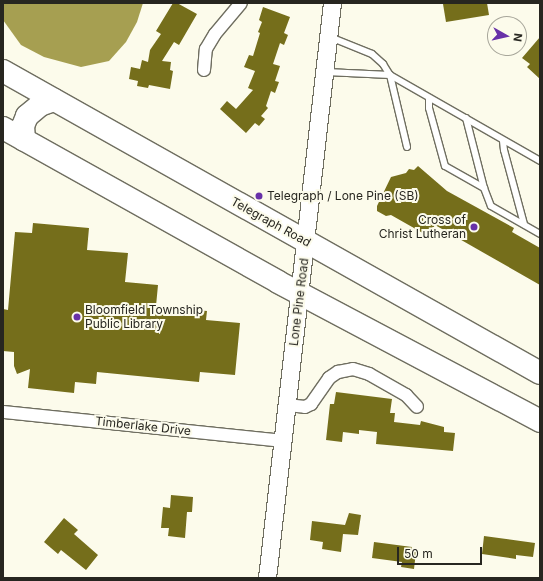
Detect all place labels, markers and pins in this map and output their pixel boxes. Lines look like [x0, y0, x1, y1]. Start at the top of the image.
place label: Telegraph / Lone Pine (SB) [267, 189, 419, 203]
marker: Telegraph / Lone Pine (SB) [254, 191, 264, 201]
place label: Cross of Christ Lutheran [379, 213, 466, 241]
marker: Cross of Christ Lutheran [469, 222, 479, 232]
place label: Bloomfield Township Public Library [85, 303, 203, 331]
marker: Bloomfield Township Public Library [72, 312, 82, 322]

